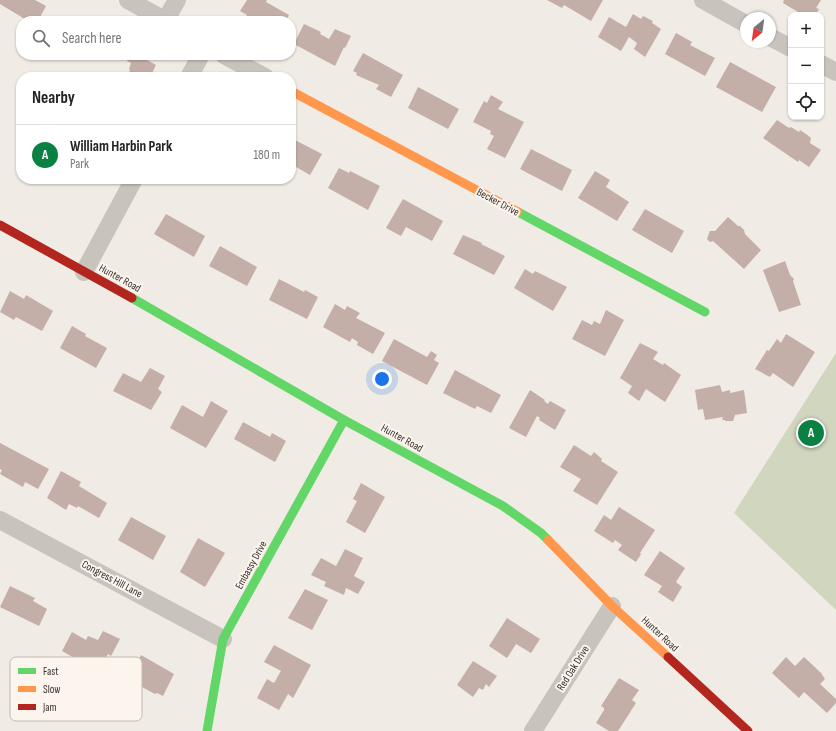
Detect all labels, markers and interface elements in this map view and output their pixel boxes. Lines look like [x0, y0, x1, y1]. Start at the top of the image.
north arrow [740, 12, 776, 48]
map controls [788, 12, 824, 120]
button: + [788, 12, 824, 48]
search box [16, 16, 296, 60]
icon: search [30, 27, 52, 49]
text: Search here [62, 29, 122, 48]
button: − [788, 48, 824, 84]
button: locate [788, 84, 824, 120]
text: Nearby [32, 88, 75, 108]
text: William Harbin Park [70, 137, 172, 156]
text: A [42, 147, 48, 163]
text: 180 m [254, 147, 280, 163]
text: Park [70, 156, 89, 172]
street label: Becker Drive [475, 185, 521, 219]
street label: Hunter Road [97, 261, 144, 295]
your location [372, 369, 392, 389]
pin: A [798, 418, 824, 448]
street label: Hunter Road [379, 421, 426, 455]
street label: Embassy Drive [232, 539, 270, 591]
street label: Congress Hill Lane [79, 558, 145, 600]
street label: Hunter Road [639, 614, 682, 655]
street label: Red Oak Drive [554, 643, 592, 693]
legend [10, 657, 142, 721]
text: Fast [43, 665, 59, 678]
text: Slow [43, 683, 60, 696]
text: Jam [42, 701, 57, 714]

